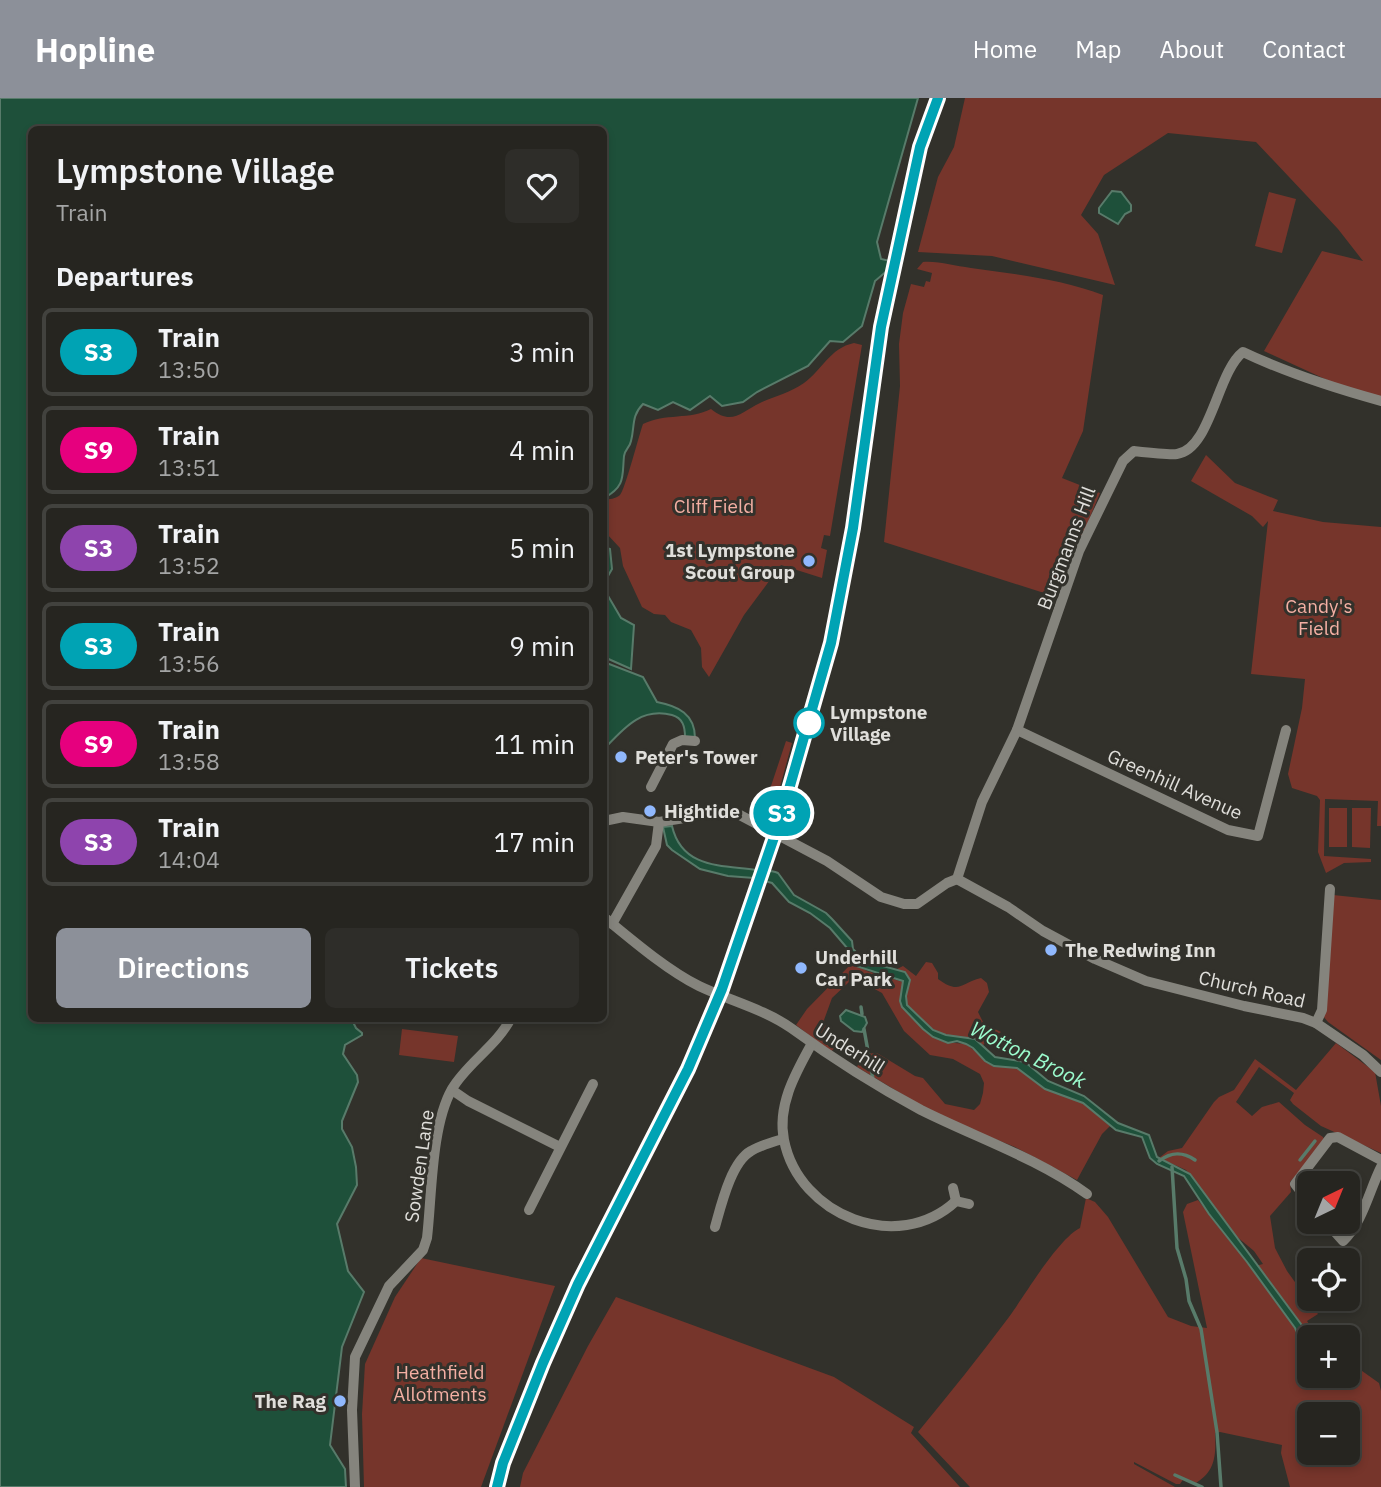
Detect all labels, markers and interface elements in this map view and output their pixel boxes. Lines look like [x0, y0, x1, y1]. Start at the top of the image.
text: Hopline [35, 28, 155, 71]
text: Home [973, 33, 1037, 65]
text: Map [1075, 33, 1121, 65]
text: About [1159, 33, 1224, 65]
text: Contact [1262, 33, 1346, 65]
text: Lympstone Village [56, 149, 335, 192]
button: heart [505, 149, 579, 223]
text: Train [56, 197, 108, 227]
text: Departures [56, 259, 194, 293]
text: Train [158, 320, 220, 354]
text: 3 min [509, 335, 575, 369]
text: S3 [84, 336, 113, 368]
text: 13:50 [158, 354, 220, 384]
text: Train [158, 418, 220, 452]
text: 4 min [509, 433, 575, 467]
text: S9 [84, 434, 113, 466]
text: 13:51 [158, 452, 220, 482]
street label: Burgmanns Hill [1031, 483, 1101, 613]
park label: Cliff Field [674, 494, 754, 518]
text: Train [158, 516, 220, 550]
text: 5 min [509, 531, 575, 565]
text: S3 [84, 532, 113, 564]
place label: 1st Lympstone Scout Group [665, 538, 795, 584]
text: 13:52 [158, 550, 220, 580]
marker: 1st Lympstone Scout Group [801, 553, 817, 569]
park label: Candy's Field [1285, 594, 1353, 640]
text: Train [158, 614, 220, 648]
text: 9 min [509, 629, 575, 663]
text: S3 [84, 630, 113, 662]
text: 13:56 [158, 648, 220, 678]
place label: Lympstone Village [830, 700, 927, 746]
marker: Lympstone Village [794, 708, 824, 738]
text: Train [158, 712, 220, 746]
text: 11 min [494, 727, 575, 761]
text: S9 [84, 728, 113, 760]
street label: Greenhill Avenue [1104, 743, 1246, 825]
place label: Peter's Tower [635, 745, 758, 769]
text: 13:58 [158, 746, 220, 776]
marker: Peter's Tower [613, 749, 629, 765]
line badge: S3 [750, 790, 814, 836]
text: S3 [767, 797, 797, 829]
place label: Hightide [664, 799, 740, 823]
marker: Hightide [642, 803, 658, 819]
text: Train [158, 810, 220, 844]
text: 17 min [494, 825, 575, 859]
text: S3 [84, 826, 113, 858]
text: 14:04 [158, 844, 220, 874]
button: Directions [56, 928, 311, 1008]
button: Tickets [325, 928, 579, 1008]
place label: The Redwing Inn [1065, 938, 1216, 962]
marker: The Redwing Inn [1043, 942, 1059, 958]
place label: Underhill Car Park [815, 945, 898, 991]
marker: Underhill Car Park [793, 960, 809, 976]
street label: Church Road [1196, 965, 1308, 1013]
water label: Wotton Brook [966, 1014, 1092, 1095]
street label: Underhill [811, 1017, 889, 1079]
street label: Sowden Lane [399, 1108, 439, 1224]
north arrow [1297, 1171, 1360, 1234]
map controls [1297, 1171, 1360, 1465]
button: locate [1297, 1248, 1360, 1311]
button: + [1297, 1325, 1360, 1388]
park label: Heathfield Allotments [393, 1360, 487, 1406]
place label: The Rag [255, 1389, 327, 1413]
marker: The Rag [332, 1393, 348, 1409]
button: − [1297, 1402, 1360, 1465]

